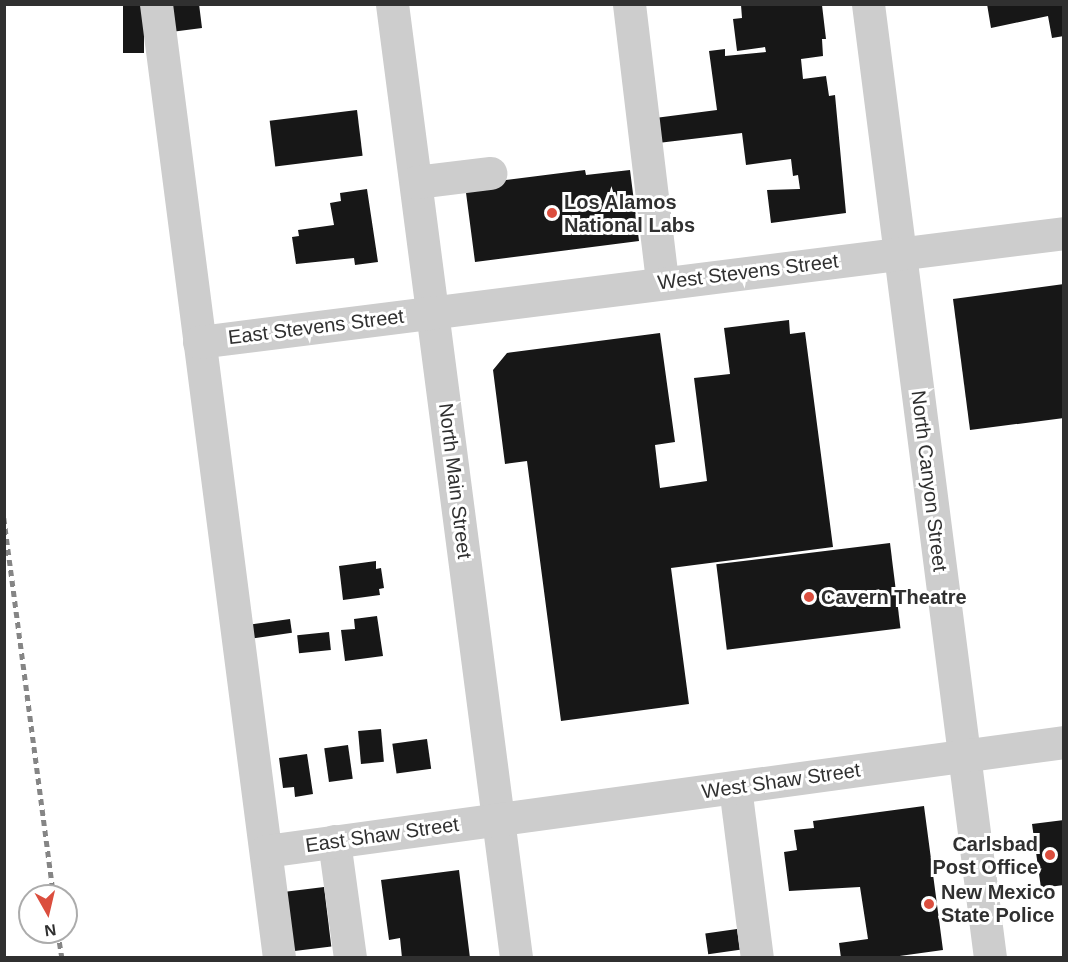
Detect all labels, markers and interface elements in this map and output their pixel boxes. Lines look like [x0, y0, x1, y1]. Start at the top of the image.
place label: Los Alamos National Labs [564, 190, 695, 237]
marker: Los Alamos National Labs [545, 206, 559, 220]
street label: West Stevens Street [656, 249, 840, 295]
street label: East Stevens Street [227, 304, 405, 350]
street label: North Canyon Street [906, 389, 952, 573]
street label: North Main Street [434, 402, 476, 560]
place label: Cavern Theatre [821, 585, 967, 609]
marker: Cavern Theatre [802, 590, 816, 604]
street label: West Shaw Street [700, 758, 862, 804]
street label: East Shaw Street [304, 812, 460, 858]
place label: Carlsbad Post Office [932, 832, 1038, 879]
marker: Carlsbad Post Office [1043, 848, 1057, 862]
place label: New Mexico State Police [941, 880, 1055, 927]
north arrow [18, 884, 78, 944]
marker: New Mexico State Police [922, 897, 936, 911]
text: N [43, 921, 57, 940]

